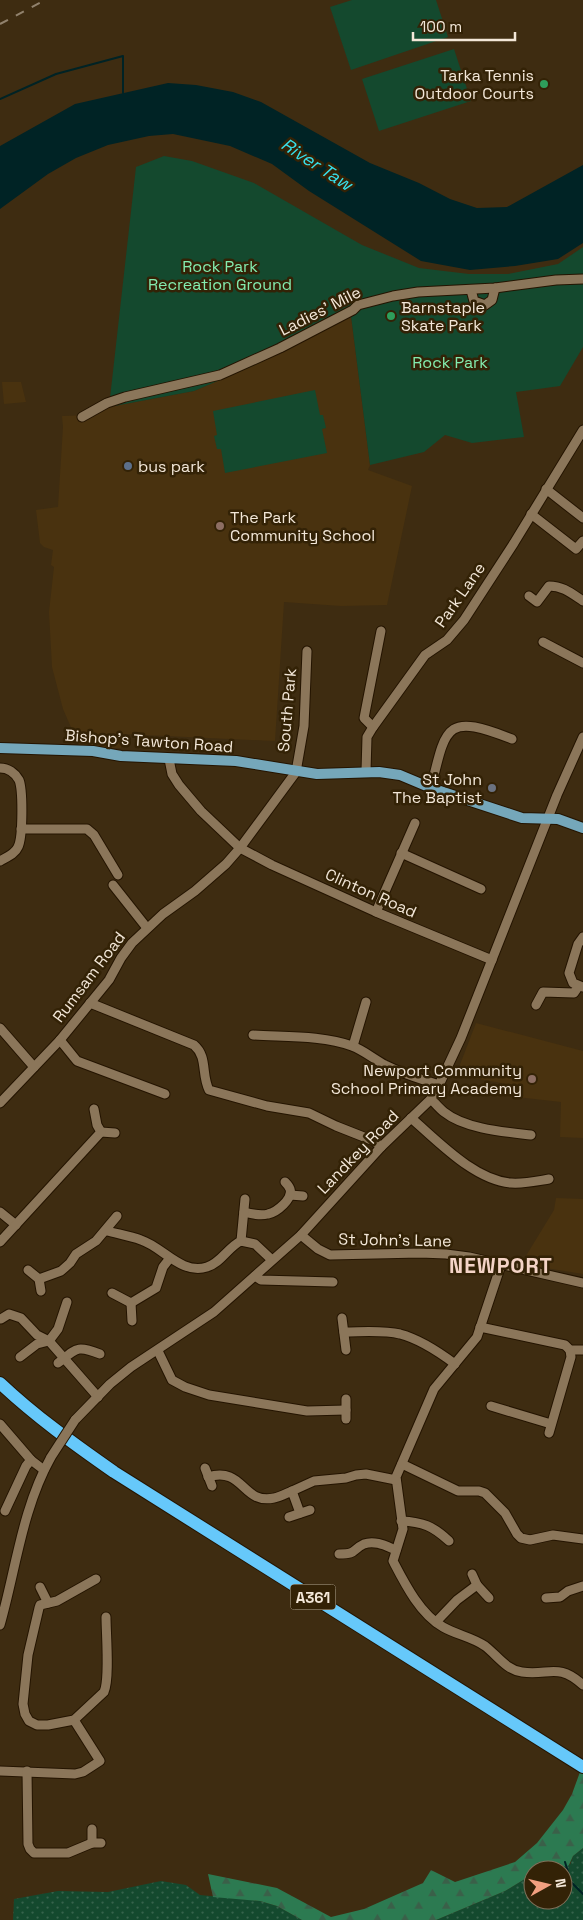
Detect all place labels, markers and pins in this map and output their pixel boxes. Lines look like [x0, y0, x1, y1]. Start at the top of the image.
place label: Tarka Tennis Outdoor Courts [414, 65, 534, 104]
marker: Tarka Tennis Outdoor Courts [538, 78, 550, 90]
place label: Barnstaple Skate Park [401, 297, 485, 336]
marker: Barnstaple Skate Park [385, 310, 397, 322]
place label: bus park [138, 456, 205, 477]
marker: bus park [122, 460, 134, 472]
place label: The Park Community School [230, 507, 375, 546]
marker: The Park Community School [214, 520, 226, 532]
place label: St John The Baptist [393, 769, 482, 808]
marker: St John The Baptist [486, 782, 498, 794]
place label: Newport Community School Primary Academy [331, 1060, 522, 1099]
marker: Newport Community School Primary Academy [526, 1073, 538, 1085]

